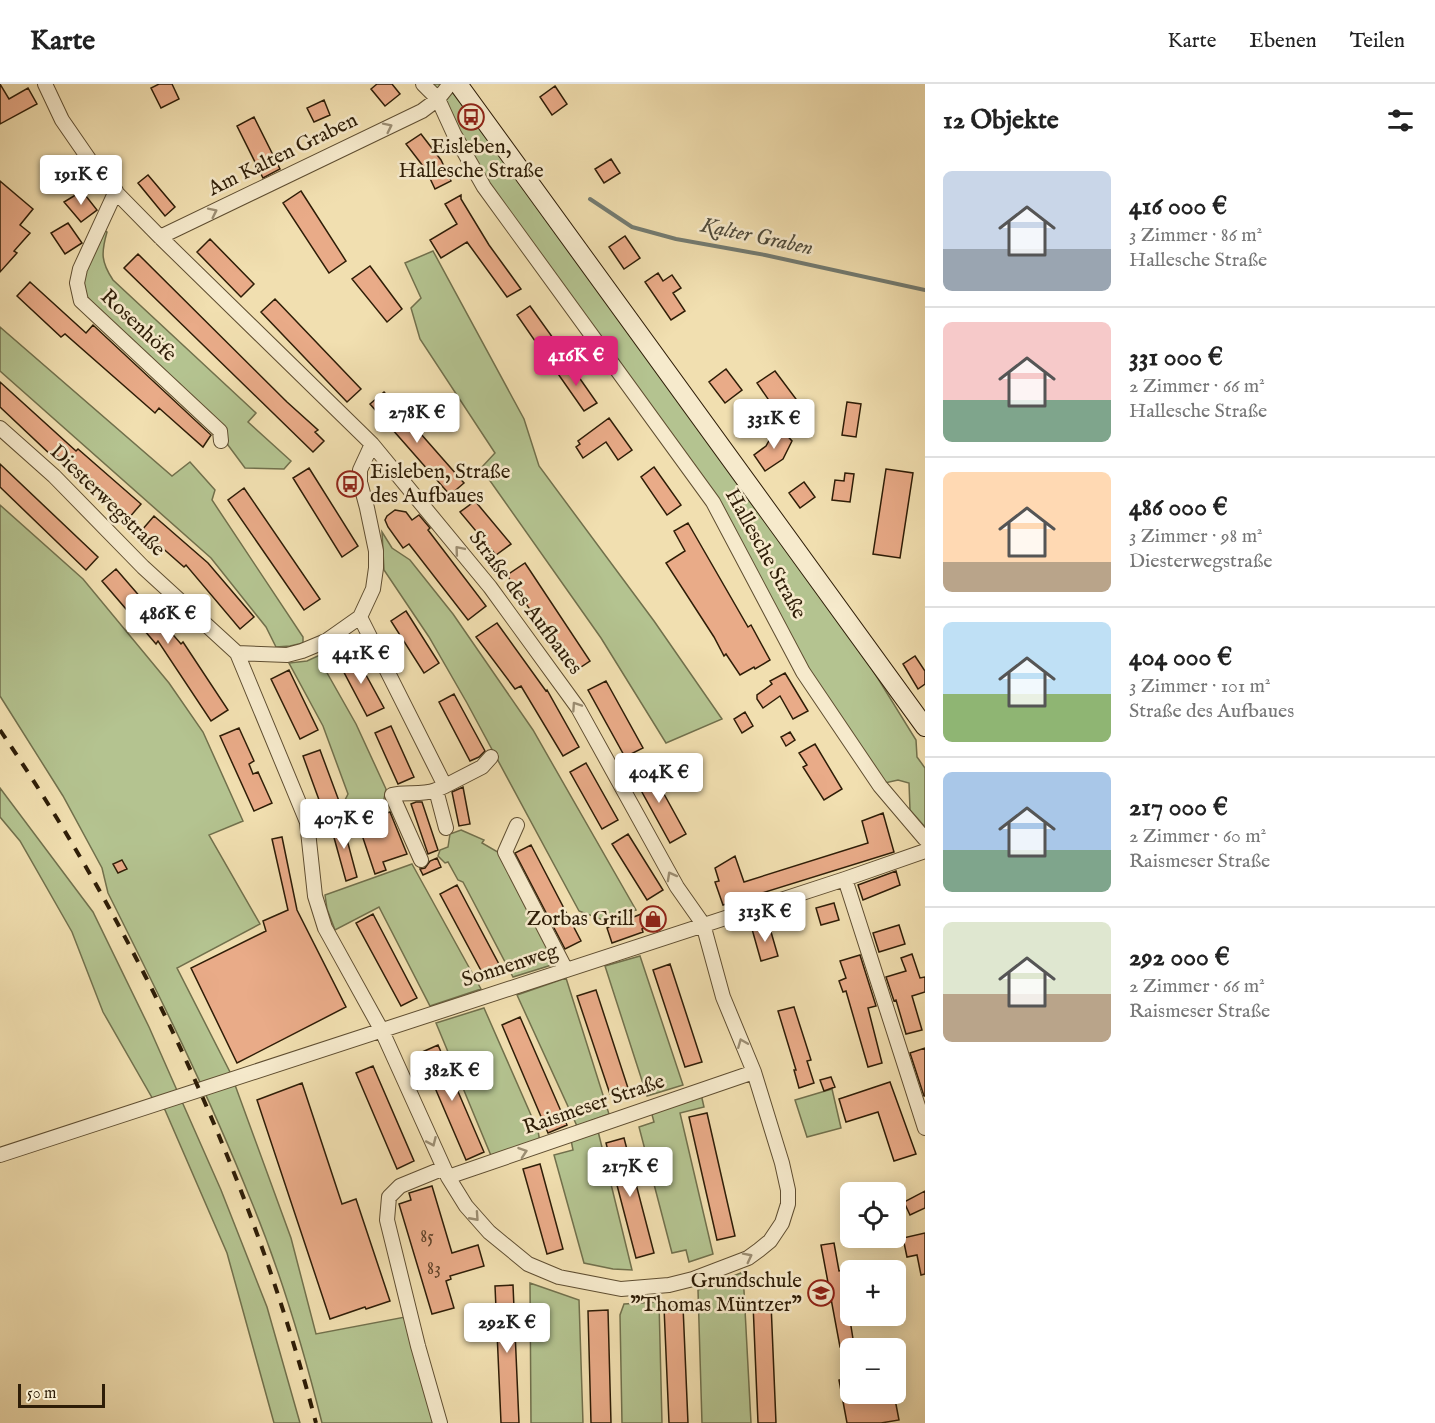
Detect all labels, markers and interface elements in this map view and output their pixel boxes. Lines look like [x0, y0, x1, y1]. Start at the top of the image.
text: Karte [30, 24, 95, 59]
text: Karte [1168, 28, 1216, 55]
text: Ebenen [1249, 28, 1317, 55]
text: Teilen [1350, 28, 1405, 55]
bus stop icon: Eisleben, Hallesche Straße [456, 102, 486, 132]
text: 12 Objekte [943, 104, 1059, 137]
icon: filters [1384, 104, 1417, 137]
street label: Am Kalten Graben [203, 107, 362, 203]
one-way arrow [382, 123, 393, 135]
place label: Eisleben, Hallesche Straße [398, 134, 544, 185]
pin: 191K € [32, 155, 130, 206]
text: 191K € [54, 162, 108, 187]
text: 416 000 € [1129, 190, 1227, 223]
icon: home [991, 195, 1063, 267]
one-way arrow [206, 207, 217, 219]
water label: Kalter Graben [697, 211, 816, 263]
text: 3 Zimmer · 86 m² [1129, 223, 1262, 248]
text: Hallesche Straße [1129, 248, 1267, 273]
street label: Rosenhöfe [94, 284, 182, 368]
pin: 416K € [527, 336, 625, 387]
text: 331 000 € [1129, 341, 1223, 374]
text: 416K € [548, 343, 604, 368]
icon: home [991, 346, 1063, 418]
text: 2 Zimmer · 66 m² [1129, 374, 1265, 399]
pin: 278K € [368, 393, 466, 444]
pin: 331K € [725, 399, 823, 450]
text: Hallesche Straße [1129, 399, 1267, 424]
text: 278K € [389, 400, 445, 425]
text: 331K € [748, 406, 800, 431]
street label: Diesterwegstraße [43, 439, 171, 563]
place label: Eisleben, Straße des Aufbaues [370, 459, 511, 510]
bus stop icon: Eisleben, Straße des Aufbaues [335, 469, 365, 499]
street label: Hallesche Straße [718, 484, 812, 624]
text: 486 000 € [1129, 491, 1228, 524]
icon: home [991, 496, 1063, 568]
text: 3 Zimmer · 98 m² [1129, 524, 1263, 549]
street label: Straße des Aufbaues [462, 526, 588, 680]
one-way arrow [455, 546, 466, 557]
text: Diesterwegstraße [1129, 549, 1272, 574]
pin: 486K € [119, 594, 217, 645]
text: 486K € [140, 601, 196, 626]
pin: 441K € [312, 634, 410, 685]
text: 441K € [332, 641, 390, 666]
text: 404 000 € [1129, 641, 1232, 674]
icon: home [991, 646, 1063, 718]
text: 3 Zimmer · 101 m² [1129, 674, 1271, 699]
text: Straße des Aufbaues [1129, 699, 1294, 724]
one-way arrow [571, 702, 583, 712]
pin: 404K € [610, 753, 708, 804]
text: 404K € [629, 760, 689, 785]
text: 217 000 € [1129, 791, 1228, 824]
icon: home [991, 796, 1063, 868]
pin: 407K € [295, 799, 393, 850]
text: 407K € [314, 806, 374, 831]
text: 2 Zimmer · 60 m² [1129, 824, 1266, 849]
text: Raismeser Straße [1129, 849, 1270, 874]
one-way arrow [667, 872, 678, 882]
pin: 313K € [716, 892, 814, 943]
text: 313K € [739, 899, 791, 924]
shop icon: Zorbas Grill [638, 904, 668, 934]
place label: Zorbas Grill [526, 906, 634, 933]
street label: Sonnenweg [458, 938, 562, 994]
text: 292 000 € [1129, 941, 1230, 974]
icon: home [991, 946, 1063, 1018]
text: 2 Zimmer · 66 m² [1129, 974, 1265, 999]
text: Raismeser Straße [1129, 999, 1270, 1024]
one-way arrow [737, 1039, 749, 1050]
pin: 382K € [403, 1051, 501, 1102]
text: 382K € [424, 1058, 480, 1083]
street label: Raismeser Straße [519, 1068, 669, 1142]
one-way arrow [425, 1135, 437, 1146]
one-way arrow [517, 1146, 528, 1159]
pin: 217K € [581, 1147, 679, 1198]
text: 217K € [602, 1154, 658, 1179]
map controls [840, 1182, 906, 1404]
button: locate [840, 1182, 906, 1248]
one-way arrow [468, 1210, 479, 1221]
house number: 85 [420, 1226, 434, 1249]
one-way arrow [741, 1253, 752, 1264]
house number: 83 [427, 1258, 441, 1281]
button: + [840, 1260, 906, 1326]
place label: Grundschule "Thomas Müntzer" [630, 1268, 802, 1319]
school or university icon: Grundschule "Thomas Müntzer" [806, 1278, 836, 1308]
pin: 292K € [458, 1303, 556, 1354]
text: 292K € [478, 1310, 536, 1335]
button: − [840, 1338, 906, 1404]
scale bar [18, 1381, 105, 1408]
text: 50 m [27, 1384, 56, 1404]

